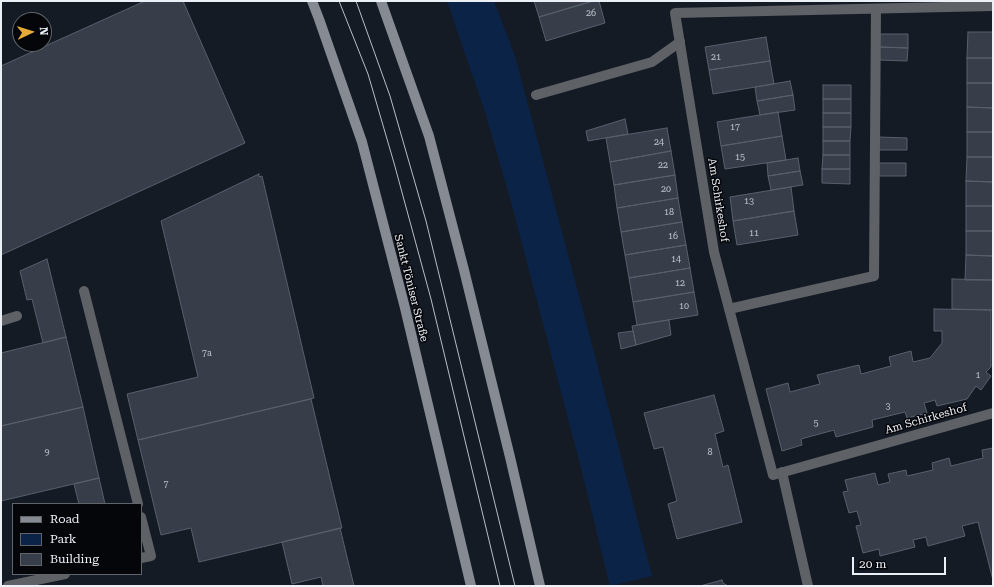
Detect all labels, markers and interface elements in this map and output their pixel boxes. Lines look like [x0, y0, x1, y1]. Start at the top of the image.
house number: 26 [586, 8, 596, 18]
north arrow [12, 12, 52, 52]
text: N [37, 27, 50, 36]
house number: 21 [711, 52, 721, 62]
house number: 17 [730, 122, 740, 132]
house number: 24 [654, 137, 664, 147]
house number: 15 [735, 152, 745, 162]
street label: Am Schirkeshof [705, 157, 731, 243]
house number: 22 [658, 160, 668, 170]
house number: 20 [661, 184, 671, 194]
house number: 13 [744, 196, 754, 206]
house number: 18 [664, 207, 674, 217]
house number: 11 [749, 228, 759, 238]
house number: 16 [668, 231, 678, 241]
street label: Sankt Töniser Straße [391, 233, 431, 343]
house number: 14 [671, 254, 681, 264]
house number: 12 [675, 278, 685, 288]
house number: 10 [679, 301, 689, 311]
house number: 7a [202, 348, 212, 358]
house number: 1 [975, 370, 981, 380]
street label: Am Schirkeshof [883, 401, 969, 437]
house number: 3 [885, 401, 891, 411]
house number: 5 [813, 418, 819, 428]
house number: 9 [44, 447, 50, 457]
house number: 8 [707, 447, 713, 457]
house number: 7 [163, 479, 169, 489]
legend [12, 503, 142, 575]
text: Road [50, 512, 79, 526]
text: Park [50, 532, 76, 546]
scale bar [854, 549, 948, 575]
text: Building [50, 552, 99, 566]
text: 20 m [859, 557, 886, 571]

